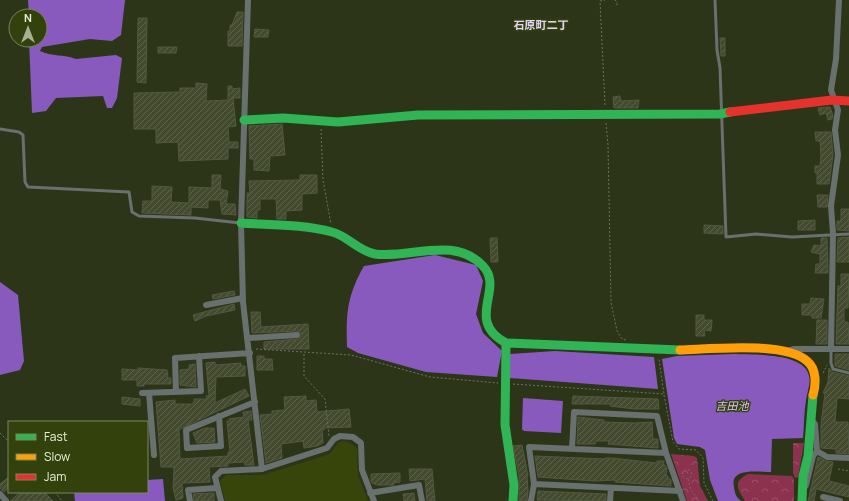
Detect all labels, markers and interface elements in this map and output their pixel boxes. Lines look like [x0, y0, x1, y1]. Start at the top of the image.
north arrow [8, 8, 48, 48]
text: N [24, 10, 32, 25]
district label: 石原町二丁 [514, 17, 569, 32]
water label: 吉田池 [716, 398, 749, 413]
legend [8, 421, 148, 493]
text: Fast [44, 428, 68, 445]
text: Slow [44, 448, 70, 465]
text: Jam [44, 468, 66, 485]

